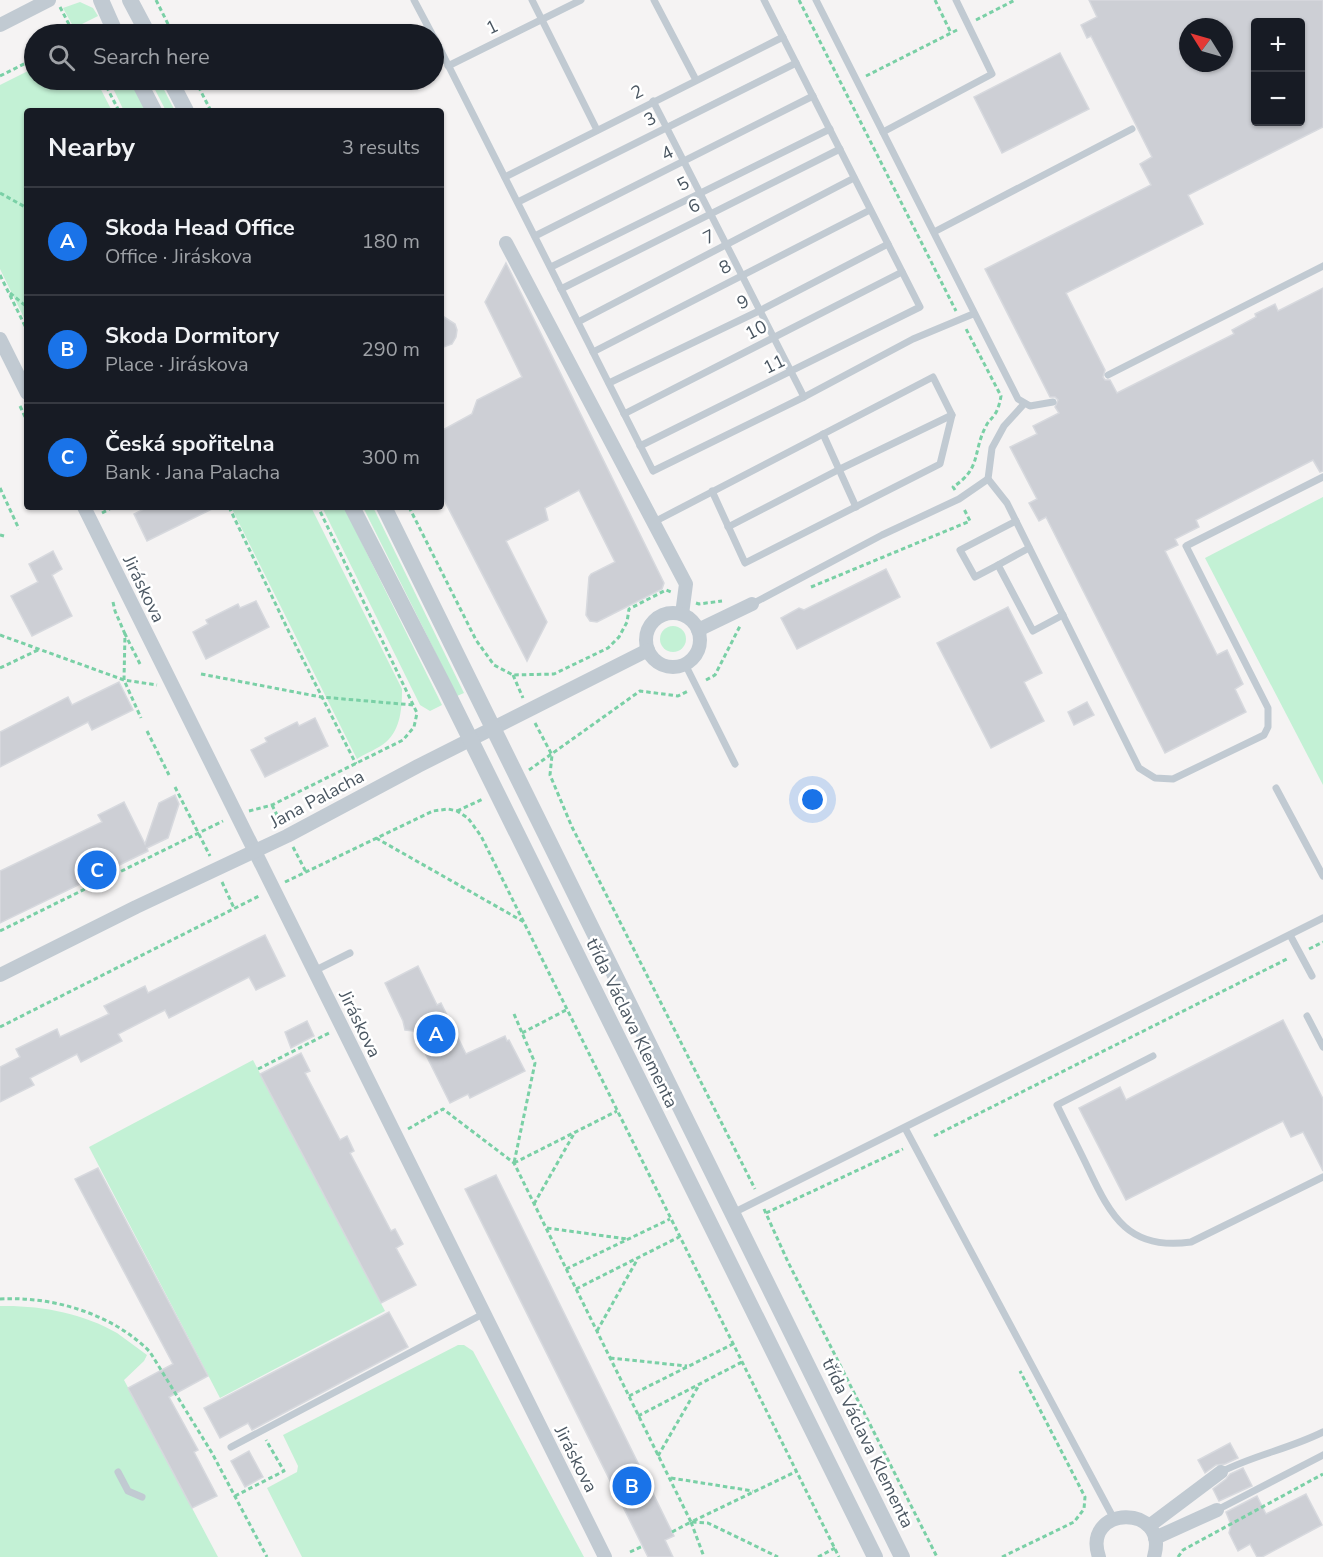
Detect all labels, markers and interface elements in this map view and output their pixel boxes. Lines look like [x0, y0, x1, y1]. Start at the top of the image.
street label: 1 [482, 14, 502, 40]
north arrow [1179, 18, 1233, 72]
map controls [1251, 18, 1305, 126]
button: + [1251, 18, 1305, 72]
search box [24, 24, 444, 90]
icon: search [45, 41, 78, 74]
text: Search here [93, 42, 210, 72]
button: − [1251, 72, 1305, 126]
street label: 2 [627, 79, 647, 105]
street label: 3 [640, 106, 660, 132]
text: Nearby [48, 130, 135, 165]
text: 3 results [342, 134, 420, 161]
street label: 4 [657, 140, 677, 166]
street label: 5 [673, 171, 693, 197]
street label: 6 [684, 193, 704, 219]
text: Skoda Head Office [105, 213, 295, 243]
street label: 7 [699, 224, 719, 250]
text: A [60, 228, 75, 255]
text: 180 m [362, 228, 420, 255]
text: Office · Jiráskova [105, 243, 252, 270]
street label: 8 [715, 254, 735, 280]
street label: 9 [733, 289, 753, 315]
street label: 10 [741, 314, 771, 346]
text: Skoda Dormitory [105, 321, 279, 351]
text: B [61, 336, 74, 363]
text: 290 m [362, 336, 420, 363]
street label: 11 [759, 348, 789, 380]
text: Place · Jiráskova [105, 351, 249, 378]
text: Česká spořitelna [105, 429, 275, 459]
text: C [61, 444, 74, 471]
text: 300 m [362, 444, 420, 471]
text: Bank · Jana Palacha [105, 459, 280, 486]
street label: Jiráskova [117, 551, 171, 627]
street label: Jana Palacha [265, 764, 368, 834]
your location [798, 785, 827, 814]
pin: C [78, 848, 116, 892]
street label: třída Václava Klementa [580, 934, 684, 1112]
street label: Jiráskova [333, 986, 387, 1062]
pin: A [416, 1012, 456, 1056]
street label: třída Václava Klementa [816, 1354, 920, 1532]
street label: Jiráskova [549, 1421, 603, 1496]
pin: B [612, 1464, 652, 1508]

